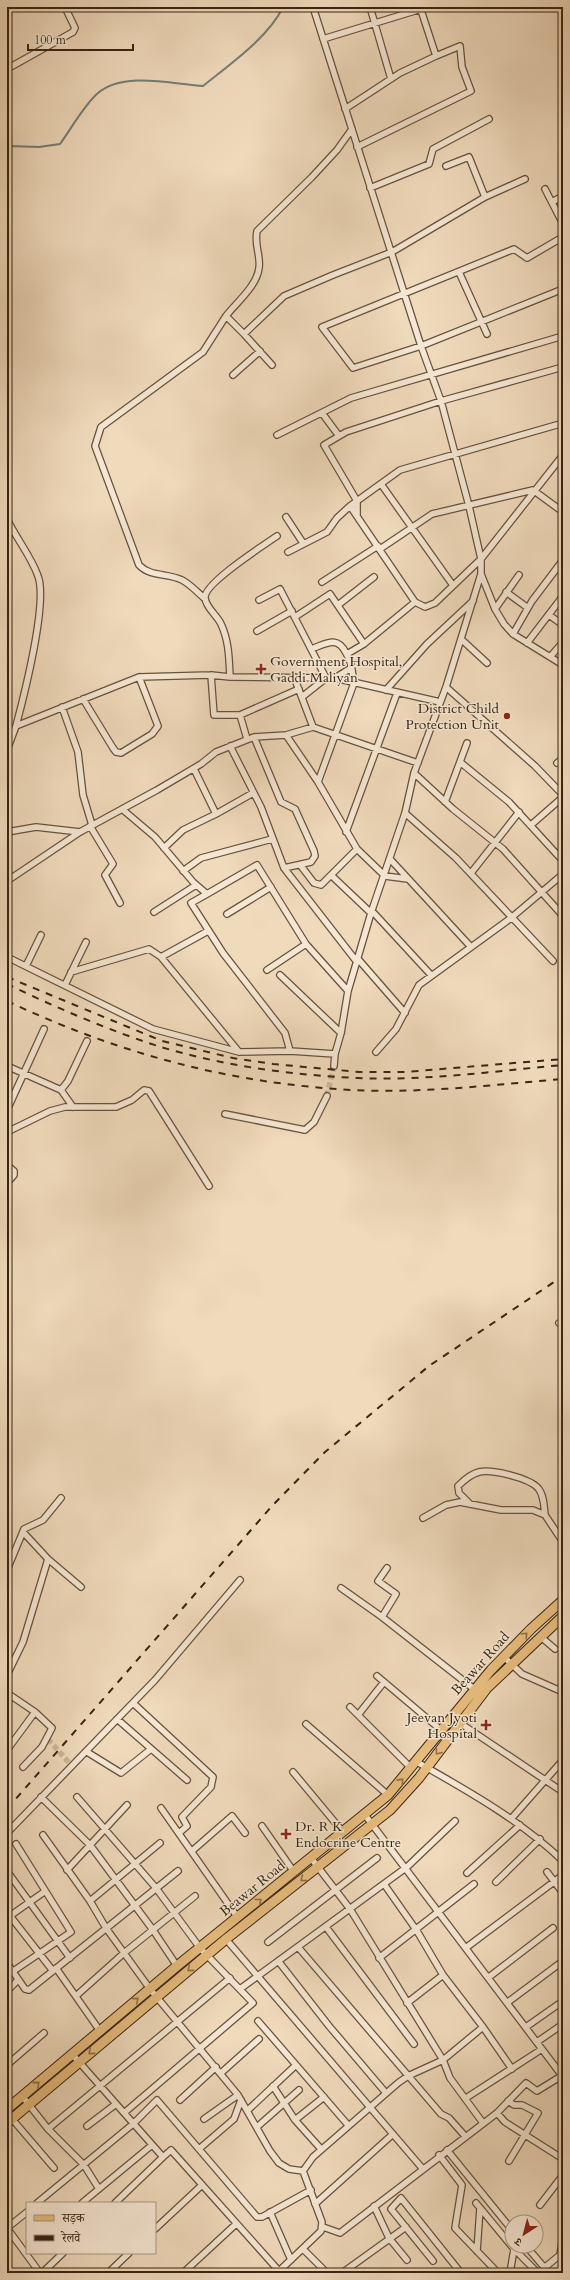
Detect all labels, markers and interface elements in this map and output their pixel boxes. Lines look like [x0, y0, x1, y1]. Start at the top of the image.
scale bar [28, 26, 133, 52]
text: 100 m [34, 32, 67, 48]
place label: Government Hospital, Gaddi Maliyan [270, 652, 402, 687]
marker: Government Hospital, Gaddi Maliyan [255, 663, 267, 675]
place label: District Child Protection Unit [405, 699, 500, 734]
marker: District Child Protection Unit [502, 711, 512, 721]
street label: Beawar Road [447, 1627, 514, 1699]
one-way arrow [520, 1632, 528, 1640]
place label: Jeevan Jyoti Hospital [405, 1708, 477, 1743]
marker: Jeevan Jyoti Hospital [480, 1719, 492, 1731]
one-way arrow [435, 1748, 442, 1755]
one-way arrow [396, 1778, 403, 1786]
place label: Dr. R K Endocrine Centre [295, 1817, 401, 1852]
marker: Dr. R K Endocrine Centre [280, 1828, 292, 1840]
street label: Beawar Road [216, 1856, 289, 1921]
one-way arrow [300, 1874, 307, 1882]
one-way arrow [254, 1899, 261, 1906]
one-way arrow [187, 1964, 195, 1971]
one-way arrow [131, 1998, 139, 2005]
one-way arrow [88, 2048, 95, 2055]
one-way arrow [32, 2082, 40, 2089]
legend [26, 2202, 156, 2254]
text: सड़क [61, 2210, 86, 2226]
north arrow [504, 2214, 544, 2254]
text: रेलवे [60, 2230, 81, 2246]
text: उ [511, 2233, 526, 2250]

